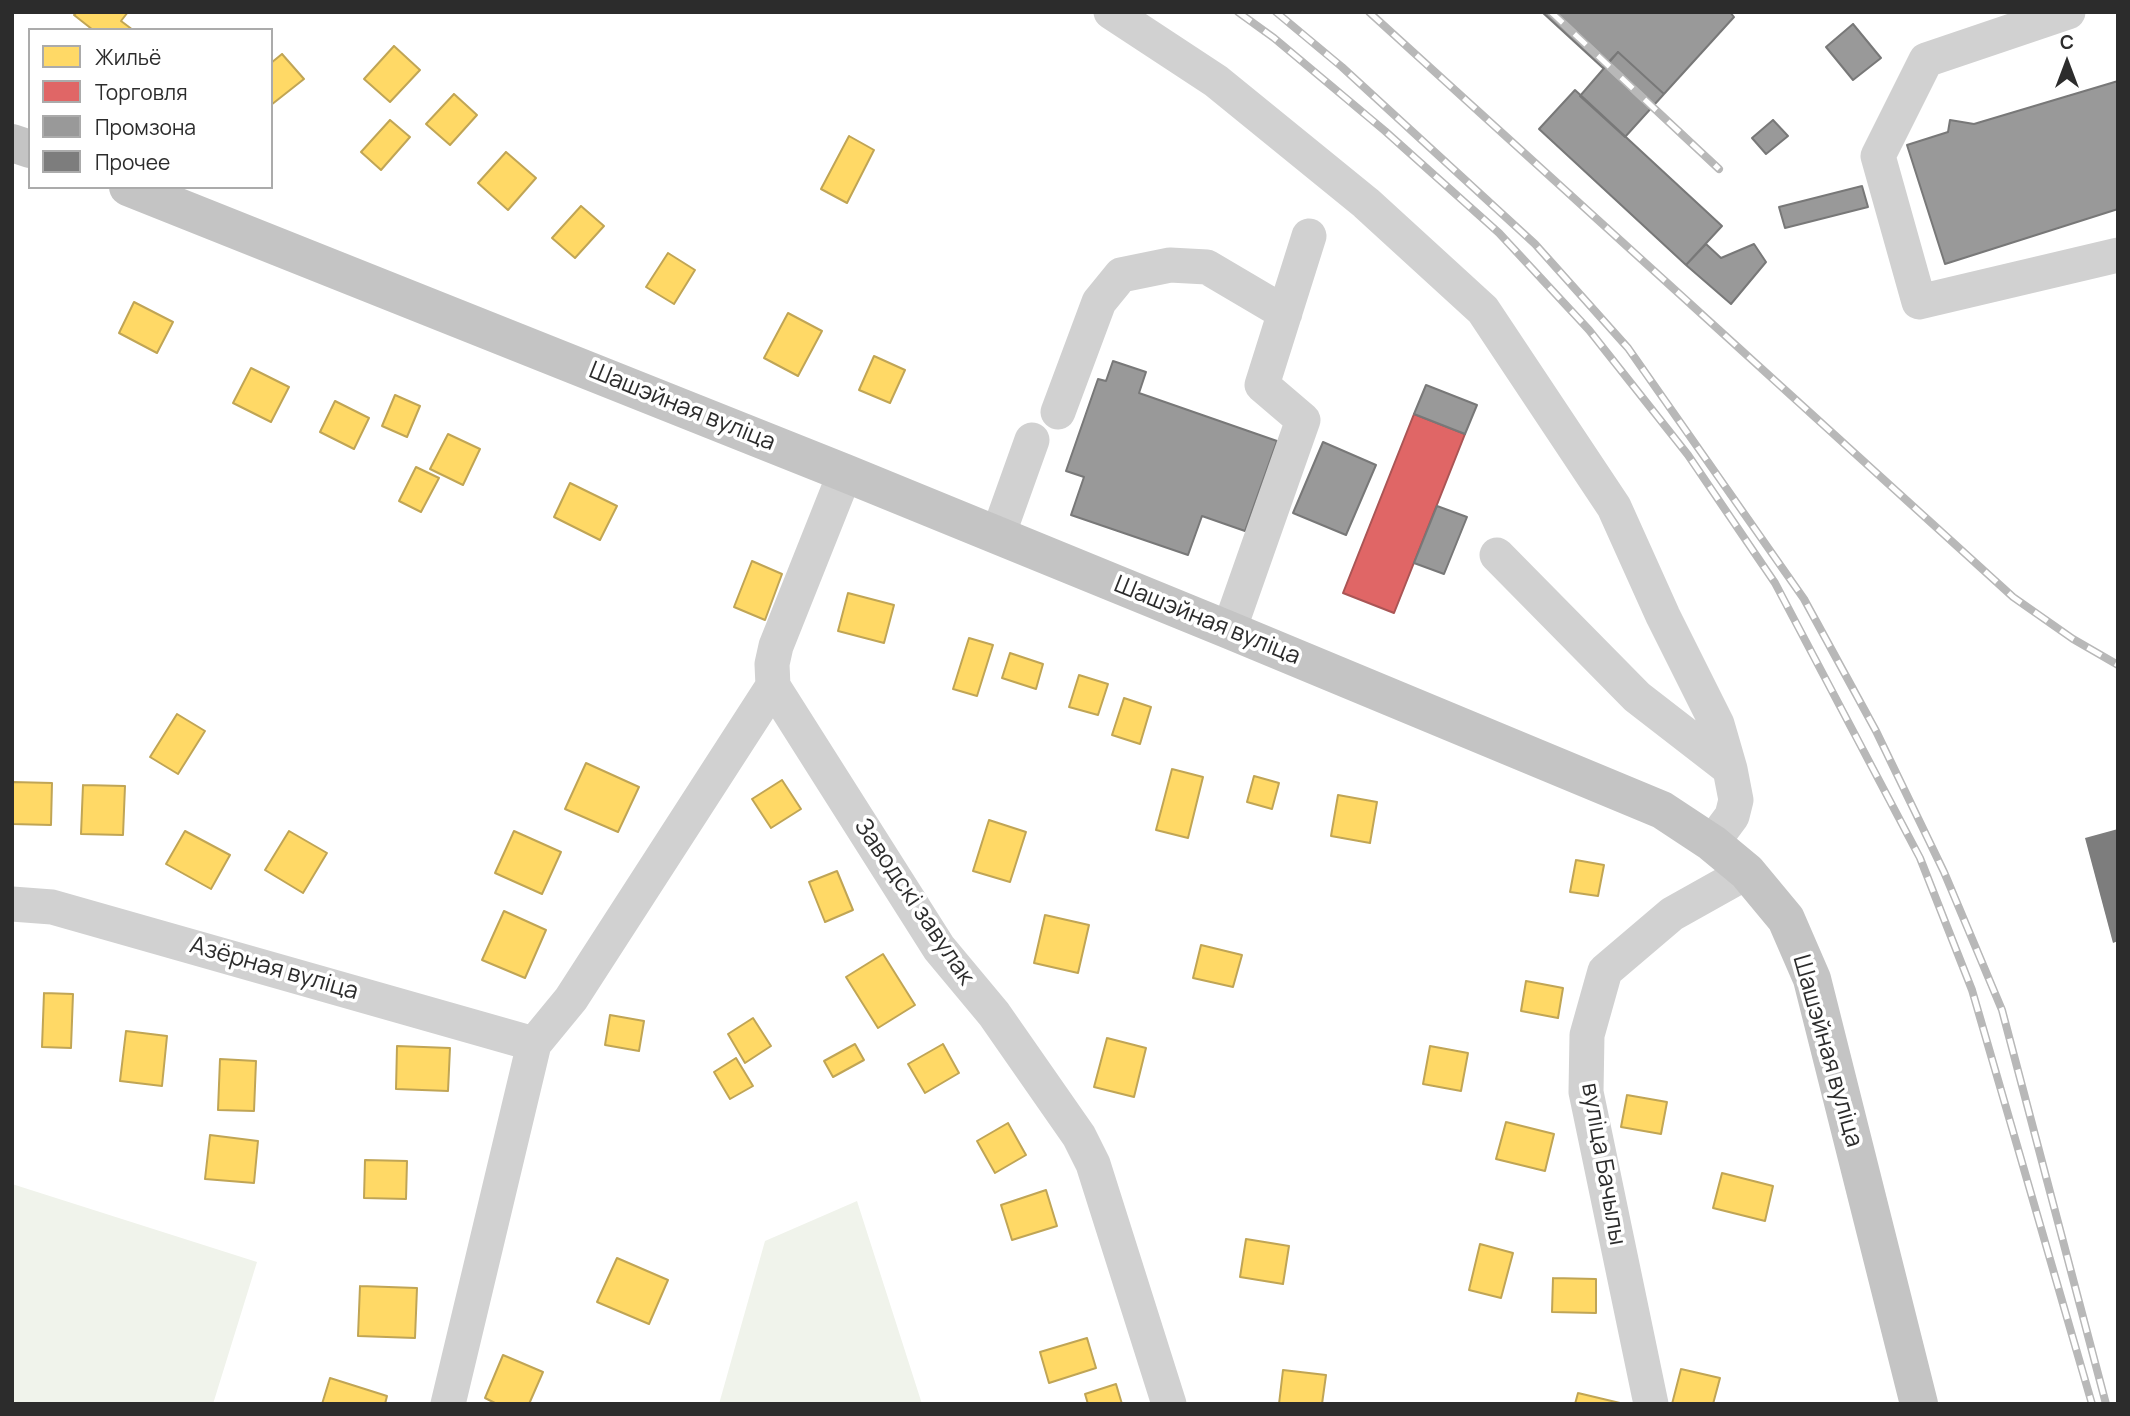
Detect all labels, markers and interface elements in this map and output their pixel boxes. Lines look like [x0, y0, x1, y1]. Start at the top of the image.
legend [28, 28, 273, 189]
north arrow [2032, 28, 2102, 98]
text: С [2060, 29, 2074, 55]
text: Жильё [95, 43, 161, 71]
text: Торговля [95, 78, 188, 106]
text: Промзона [95, 113, 196, 141]
text: Прочее [95, 148, 170, 176]
street label: Шашэйная вуліца [585, 356, 779, 458]
street label: Шашэйная вуліца [1110, 570, 1304, 672]
street label: Заводскі завулак [848, 813, 980, 991]
street label: Азёрная вуліца [187, 931, 361, 1007]
street label: Шашэйная вуліца [1786, 952, 1868, 1150]
street label: вуліца Бачылы [1575, 1081, 1631, 1247]

